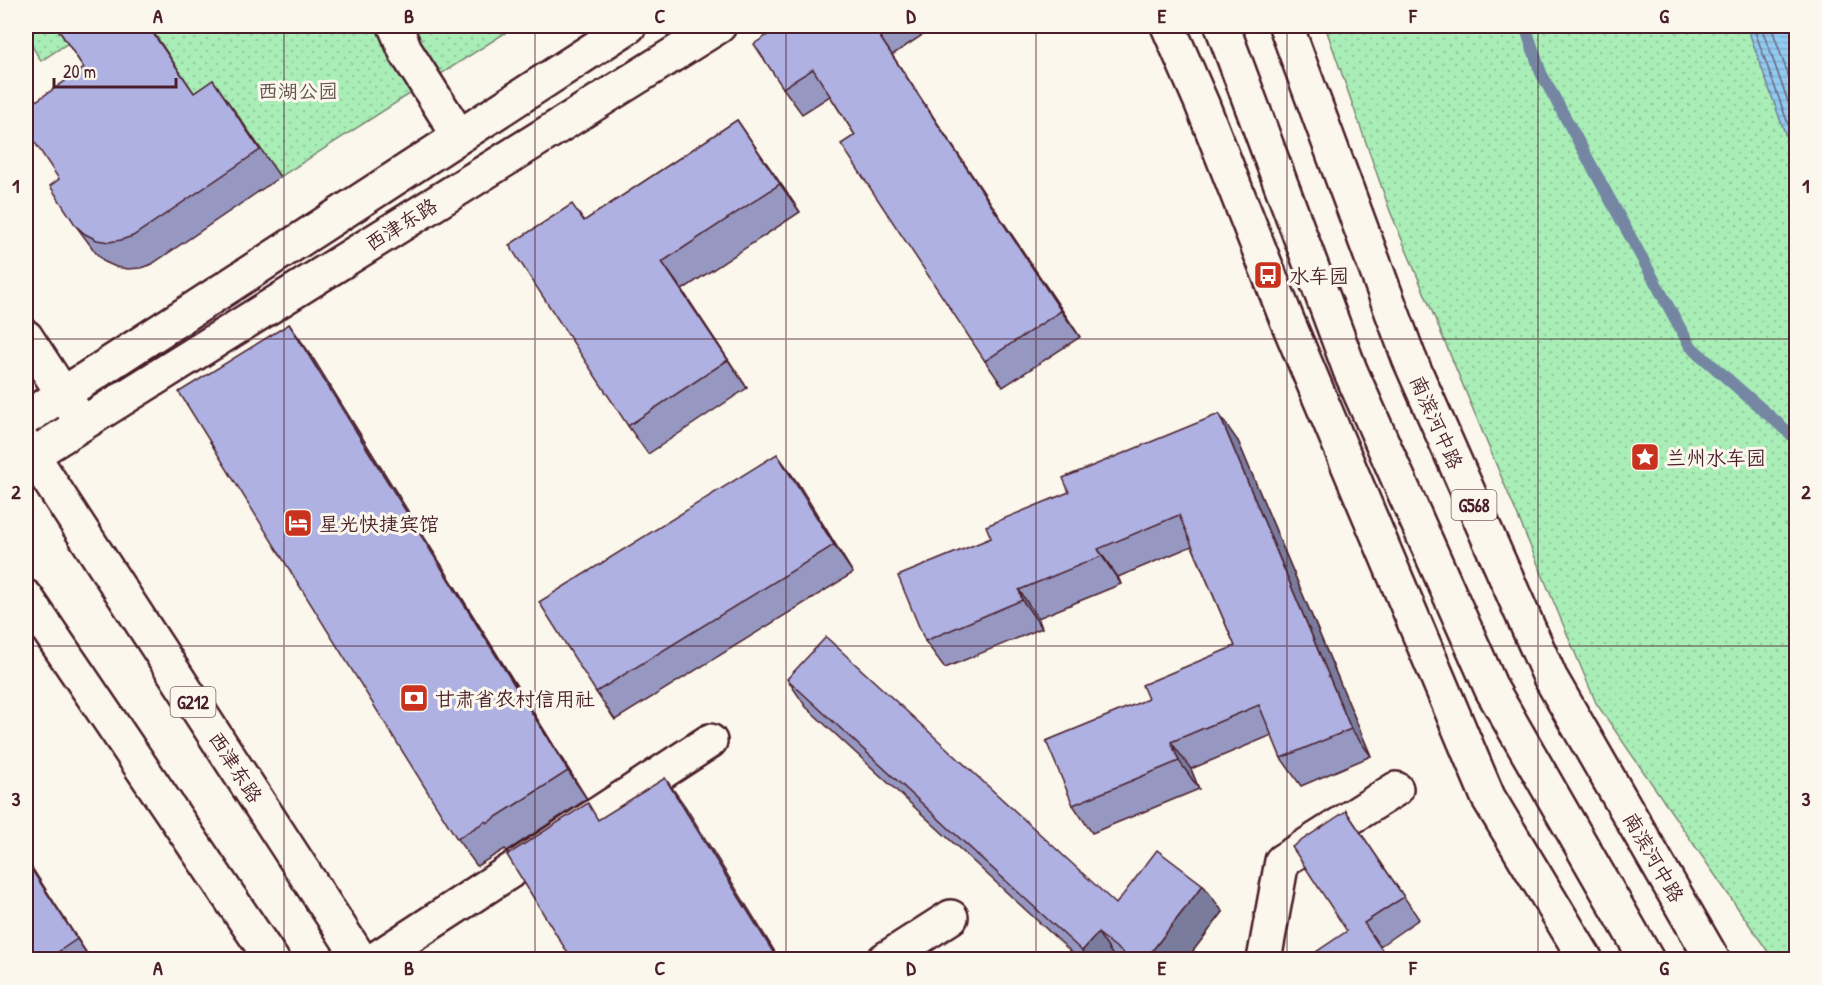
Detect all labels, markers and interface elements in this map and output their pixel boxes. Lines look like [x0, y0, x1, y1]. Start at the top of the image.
text: A [153, 2, 163, 29]
text: B [404, 2, 414, 29]
text: C [655, 2, 666, 29]
text: D [906, 2, 916, 29]
text: E [1158, 2, 1167, 29]
text: F [1408, 2, 1418, 29]
text: G [1659, 2, 1669, 29]
scale bar [54, 51, 176, 89]
text: 20 m [63, 59, 96, 84]
park label: 西湖公园 [258, 77, 338, 104]
text: 1 [12, 172, 20, 199]
text: 1 [1802, 172, 1810, 199]
street label: 西津东路 [360, 191, 443, 257]
bus stop icon: 水车园 [1252, 259, 1284, 291]
place label: 水车园 [1289, 262, 1349, 289]
street label: 南滨河中路 [1404, 371, 1470, 474]
place icon: 兰州水车园 [1629, 441, 1661, 473]
place label: 兰州水车园 [1666, 444, 1766, 471]
text: 2 [11, 478, 21, 505]
text: 2 [1801, 478, 1811, 505]
road number: G568 [1452, 490, 1496, 520]
hotel icon: 星光快捷宾馆 [282, 507, 314, 539]
place label: 星光快捷宾馆 [319, 510, 439, 537]
bank icon: 甘肃省农村信用社 [398, 682, 430, 714]
place label: 甘肃省农村信用社 [435, 685, 595, 712]
road number: G212 [170, 687, 216, 717]
street label: 西津东路 [203, 726, 270, 809]
text: 3 [12, 785, 21, 812]
text: 3 [1802, 785, 1811, 812]
street label: 南滨河中路 [1617, 807, 1691, 908]
text: A [153, 954, 163, 981]
text: B [404, 954, 414, 981]
text: C [655, 954, 666, 981]
text: D [906, 954, 916, 981]
text: E [1158, 954, 1167, 981]
text: F [1408, 954, 1418, 981]
text: G [1659, 954, 1669, 981]

